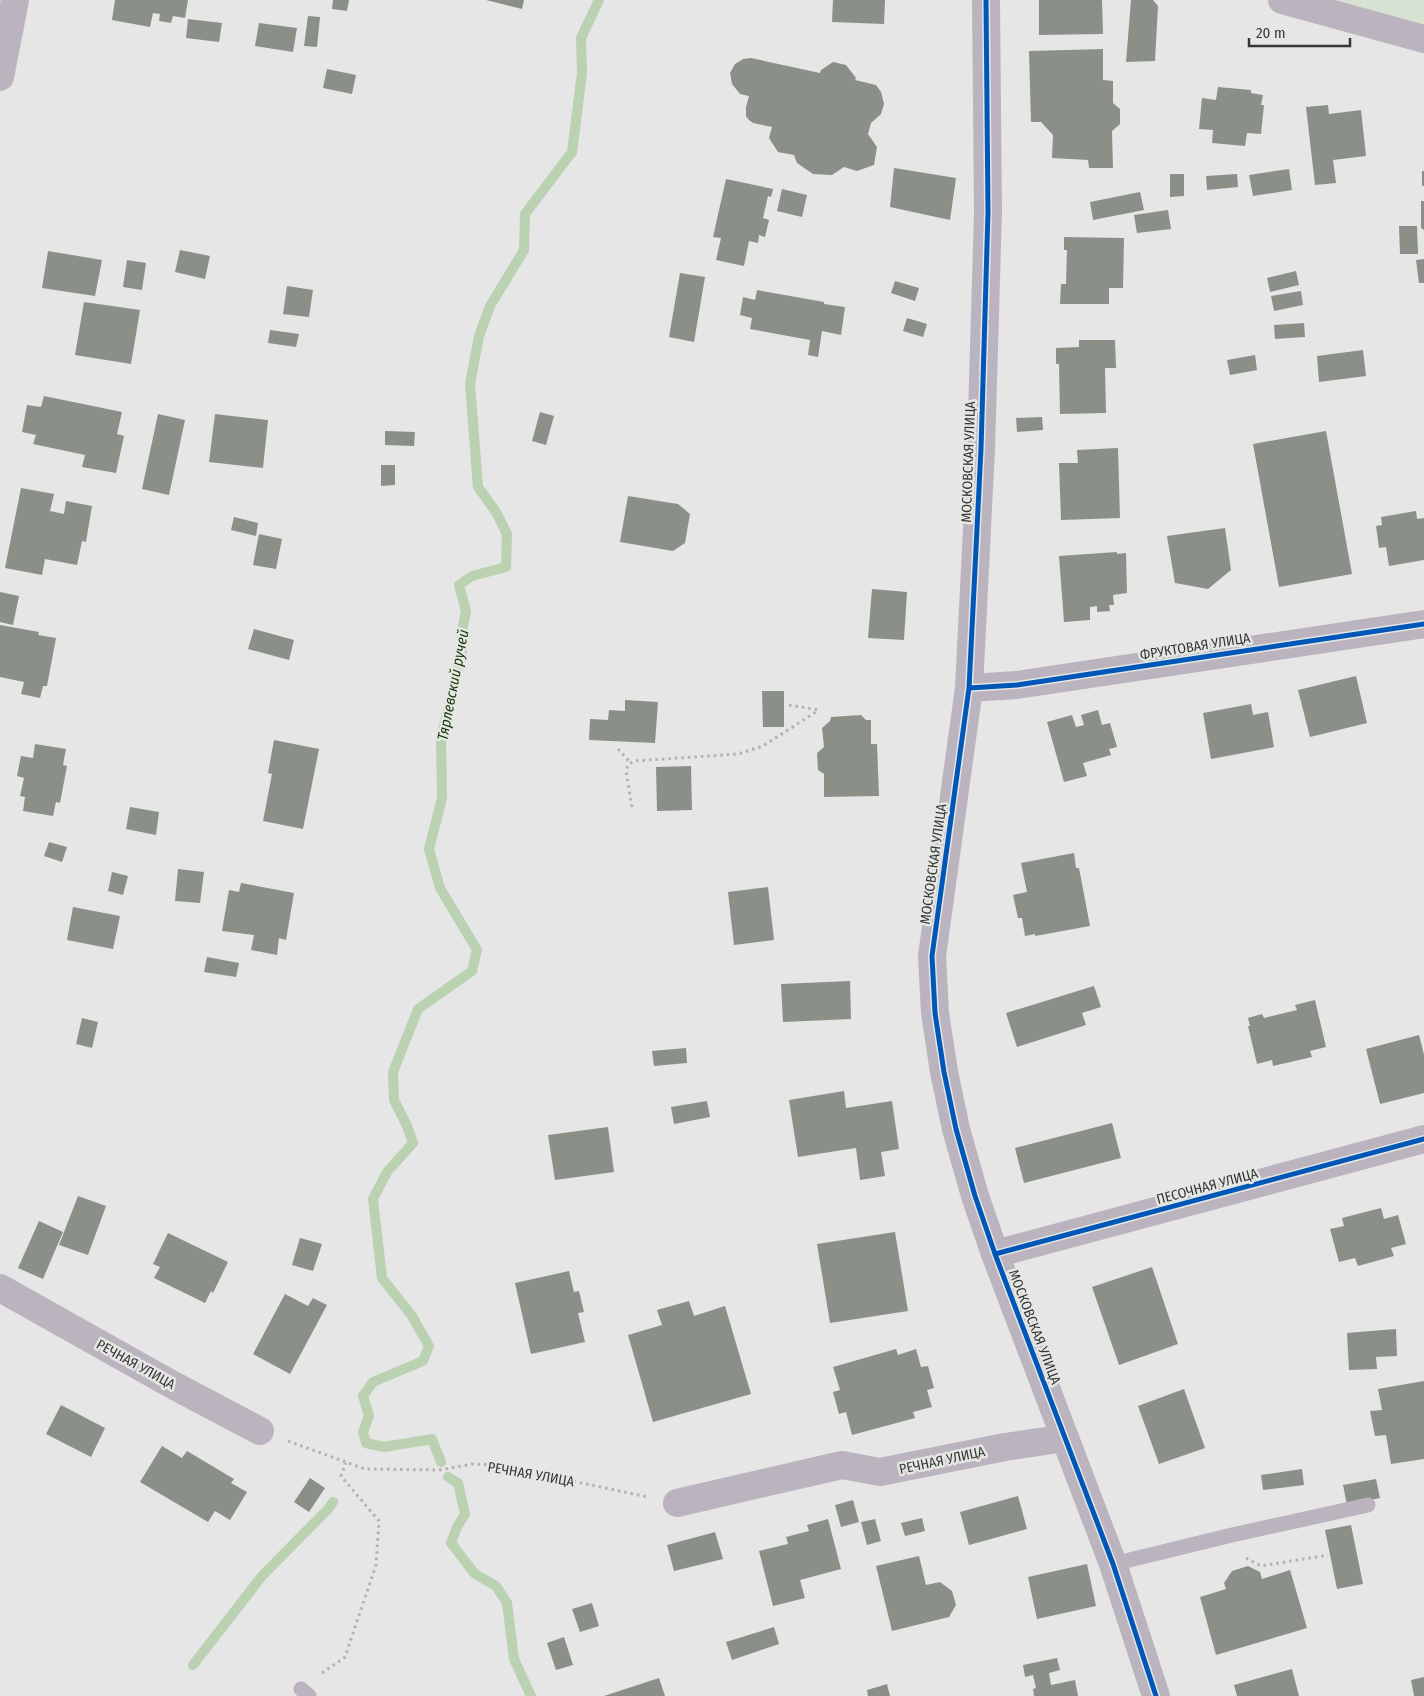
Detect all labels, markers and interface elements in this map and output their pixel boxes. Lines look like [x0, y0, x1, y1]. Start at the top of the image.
scale bar [1249, 15, 1350, 47]
text: 20 m [1256, 24, 1286, 42]
street label: МОСКОВСКАЯ УЛИЦА [958, 400, 979, 523]
water label: Тярлевский ручей [433, 628, 473, 742]
street label: ФРУКТОВАЯ УЛИЦА [1139, 629, 1252, 664]
street label: МОСКОВСКАЯ УЛИЦА [917, 802, 950, 925]
street label: ПЕСОЧНАЯ УЛИЦА [1155, 1165, 1260, 1208]
street label: МОСКОВСКАЯ УЛИЦА [1005, 1267, 1064, 1387]
street label: РЕЧНАЯ УЛИЦА [93, 1336, 179, 1393]
street label: РЕЧНАЯ УЛИЦА [898, 1443, 987, 1478]
street label: РЕЧНАЯ УЛИЦА [486, 1459, 576, 1491]

